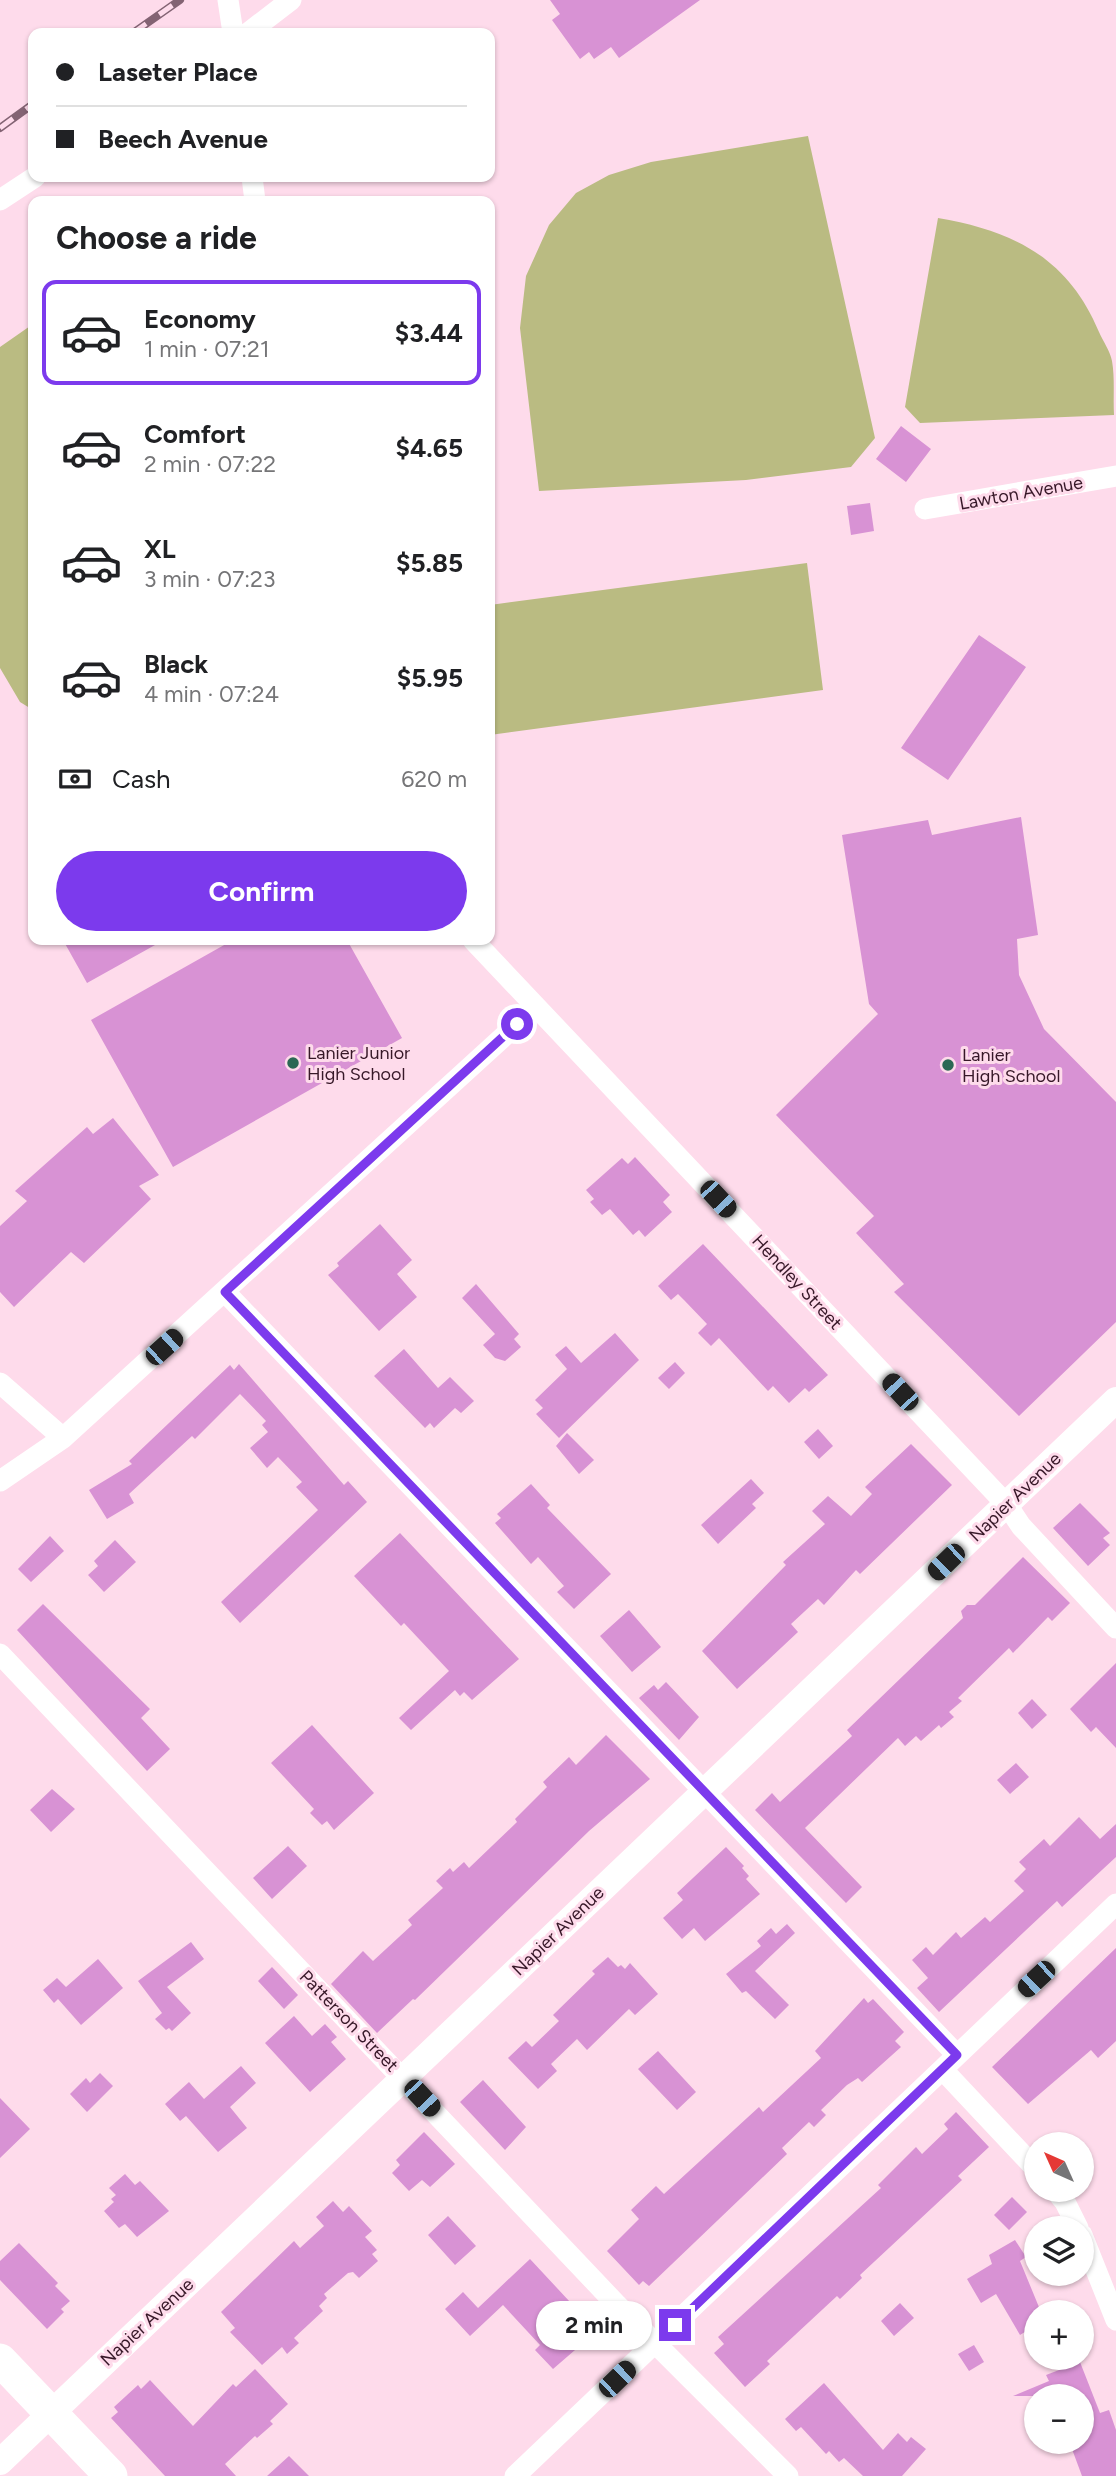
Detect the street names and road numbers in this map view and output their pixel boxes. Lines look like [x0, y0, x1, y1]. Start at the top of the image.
street label: Lawton Avenue [958, 471, 1085, 515]
street label: Hendley Street [747, 1230, 847, 1334]
street label: Napier Avenue [965, 1448, 1066, 1546]
street label: Napier Avenue [508, 1882, 609, 1980]
street label: Patterson Street [295, 1966, 403, 2076]
street label: Napier Avenue [96, 2273, 198, 2371]

